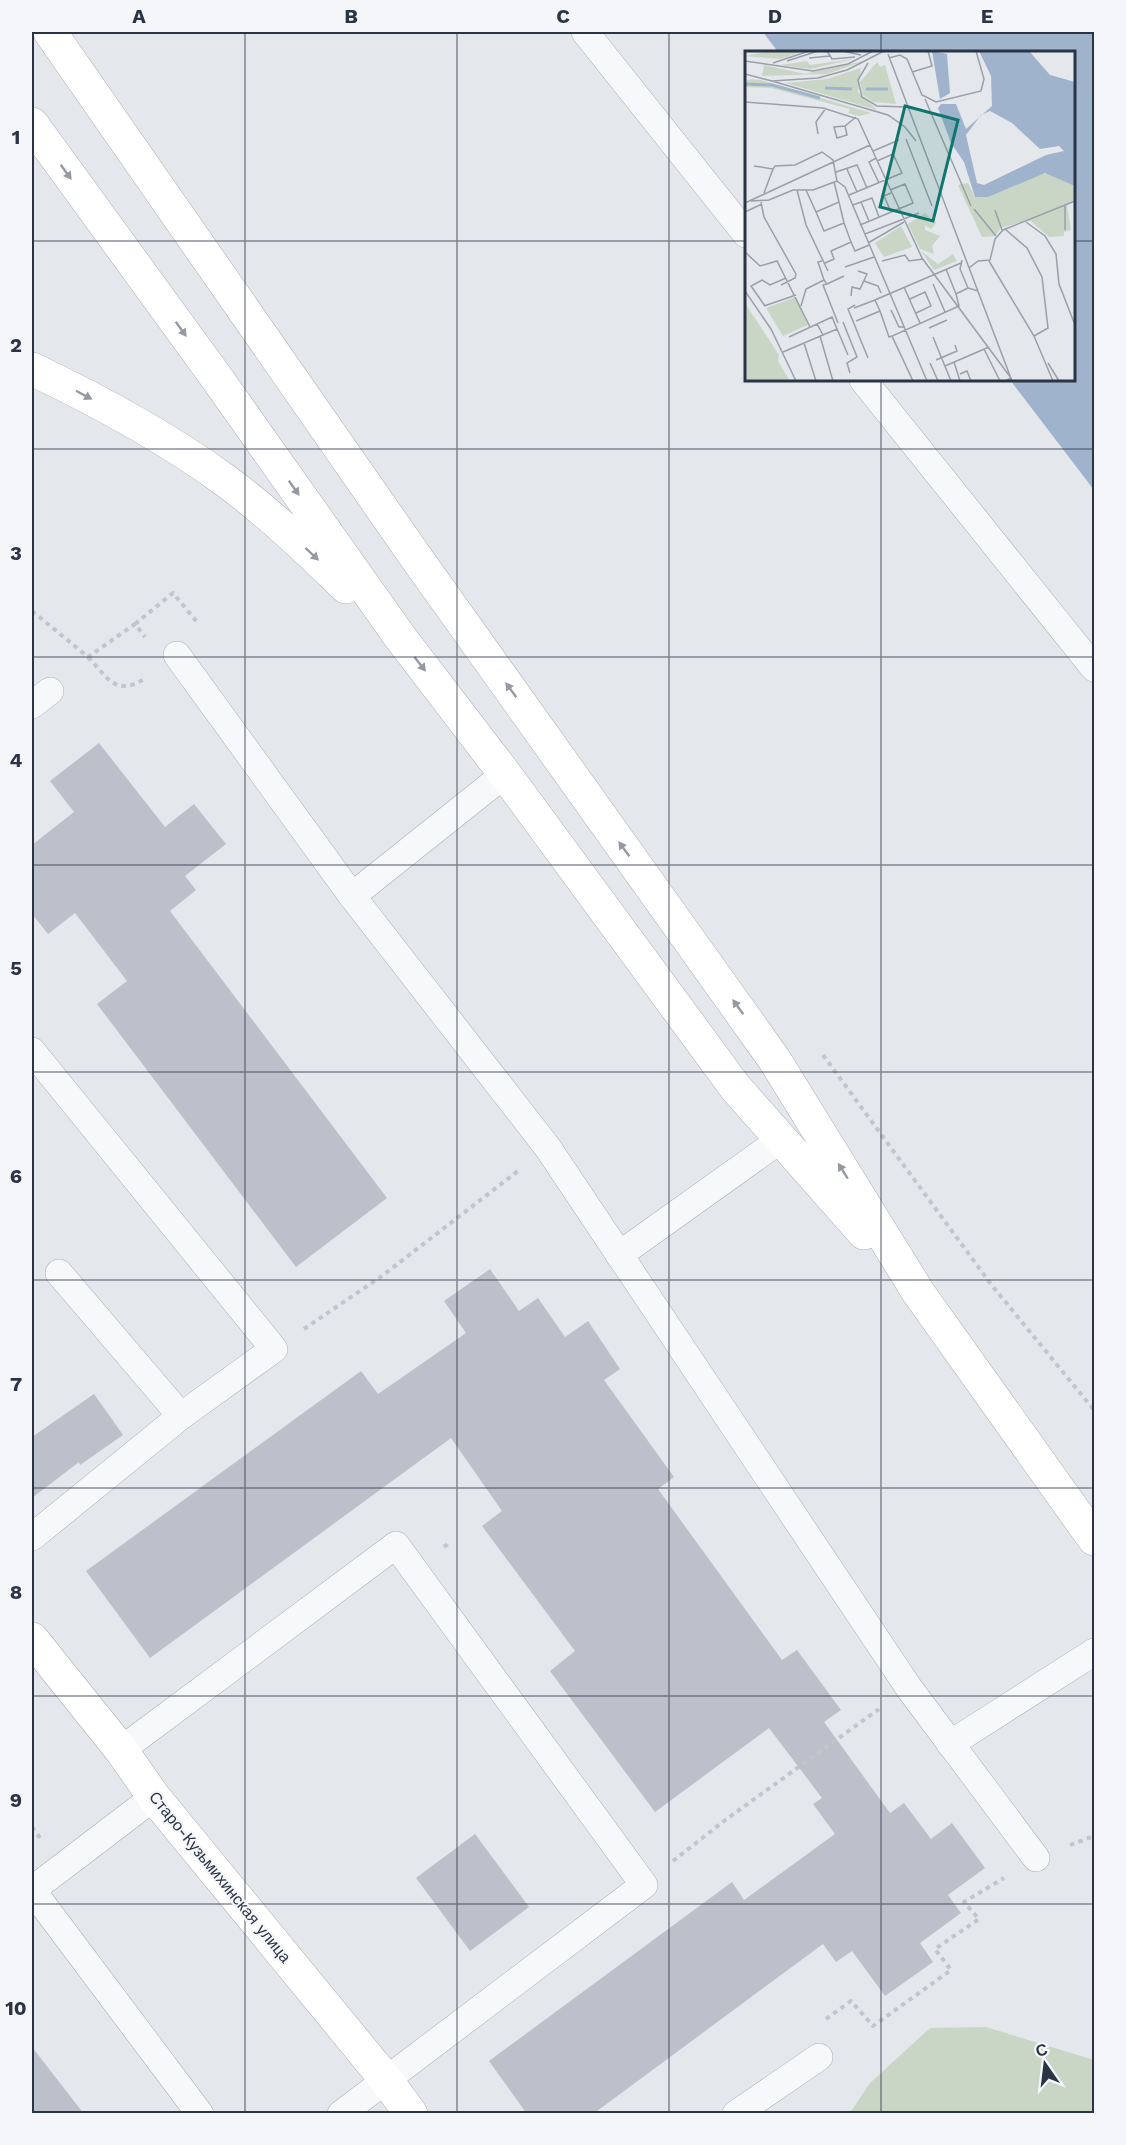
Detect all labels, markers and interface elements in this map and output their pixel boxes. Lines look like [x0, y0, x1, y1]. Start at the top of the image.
text: A [132, 4, 146, 28]
text: B [344, 4, 358, 28]
text: C [556, 4, 570, 28]
text: D [768, 4, 782, 28]
text: E [981, 4, 993, 28]
inset map [745, 51, 1075, 381]
text: 1 [12, 125, 20, 149]
one-way arrow [60, 163, 72, 179]
one-way arrow [175, 321, 187, 337]
text: 2 [10, 333, 22, 357]
one-way arrow [76, 390, 93, 400]
one-way arrow [288, 480, 299, 496]
text: 3 [10, 541, 22, 565]
one-way arrow [304, 547, 319, 561]
one-way arrow [413, 656, 425, 671]
one-way arrow [506, 682, 517, 698]
text: 4 [10, 748, 23, 772]
one-way arrow [618, 841, 630, 857]
text: 5 [10, 956, 22, 980]
one-way arrow [732, 1000, 744, 1015]
one-way arrow [838, 1163, 849, 1179]
text: 6 [10, 1164, 22, 1188]
text: 7 [10, 1372, 22, 1396]
text: 8 [10, 1580, 22, 1604]
text: 9 [10, 1788, 22, 1812]
street label: Старо-Кузьмихинская улица [145, 1788, 295, 1966]
text: 10 [5, 1996, 27, 2020]
north arrow [1015, 2034, 1075, 2094]
text: С [1034, 2039, 1050, 2061]

